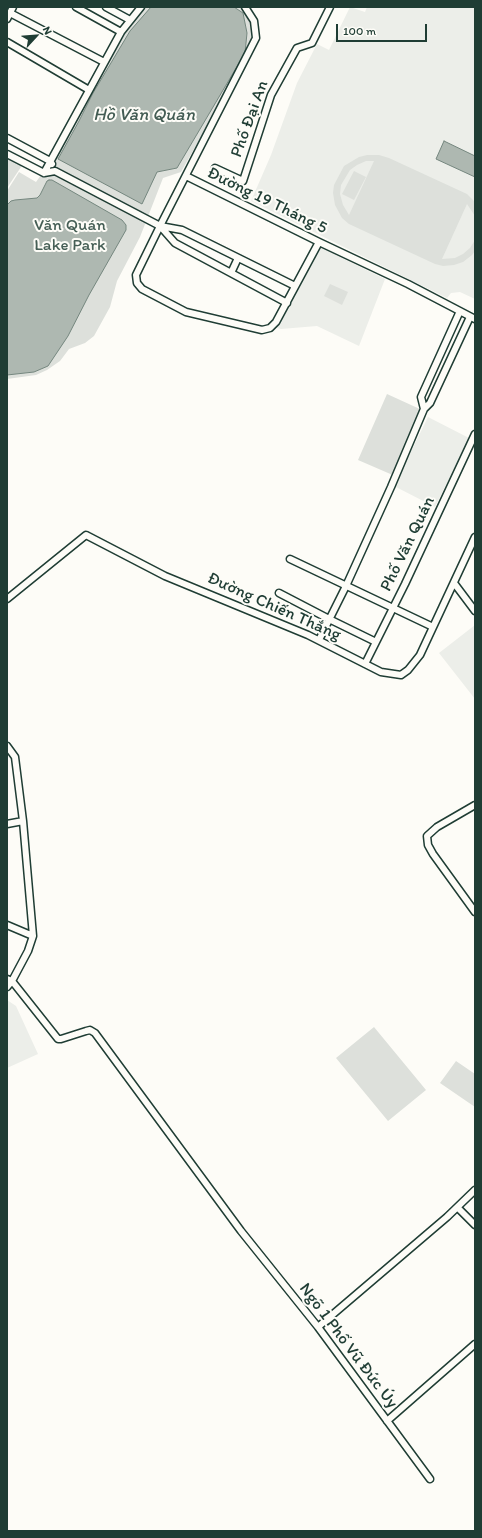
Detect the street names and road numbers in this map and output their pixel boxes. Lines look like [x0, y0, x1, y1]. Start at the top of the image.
street label: Phố Đại An [227, 78, 273, 160]
street label: Đường 19 Tháng 5 [204, 163, 330, 239]
street label: Phố Văn Quán [376, 493, 440, 595]
street label: Đường Chiến Thắng [204, 568, 344, 646]
street label: Ngõ 1 Phố Vũ Đức Úy [294, 1279, 402, 1413]

